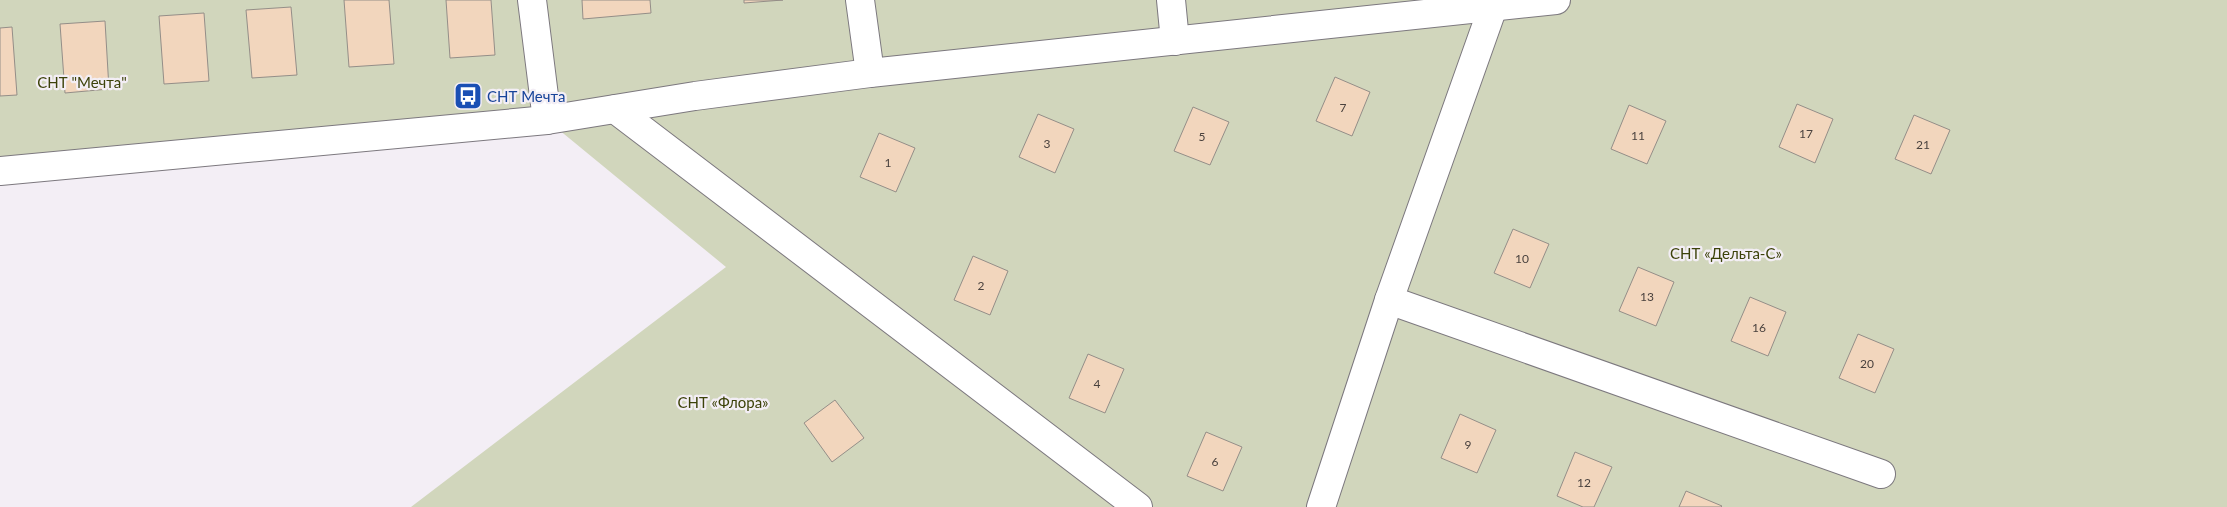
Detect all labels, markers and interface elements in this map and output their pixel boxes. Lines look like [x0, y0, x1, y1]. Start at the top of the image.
park label: СНТ "Мечта" [37, 73, 127, 91]
bus stop icon: СНТ Мечта [453, 81, 483, 111]
place label: СНТ Мечта [487, 87, 565, 105]
house number: 7 [1340, 100, 1347, 115]
house number: 17 [1799, 126, 1813, 141]
house number: 11 [1631, 128, 1645, 143]
house number: 5 [1199, 129, 1206, 144]
house number: 3 [1044, 136, 1051, 151]
house number: 21 [1916, 137, 1930, 152]
house number: 1 [885, 155, 892, 170]
park label: СНТ «Дельта-С» [1670, 244, 1782, 262]
house number: 10 [1515, 251, 1529, 266]
house number: 2 [978, 278, 985, 293]
house number: 13 [1640, 289, 1654, 304]
house number: 16 [1752, 320, 1766, 335]
house number: 20 [1860, 356, 1874, 371]
house number: 4 [1094, 376, 1101, 391]
park label: СНТ «Флора» [677, 393, 769, 411]
house number: 9 [1465, 437, 1472, 452]
house number: 6 [1212, 454, 1219, 469]
house number: 12 [1577, 475, 1591, 490]

